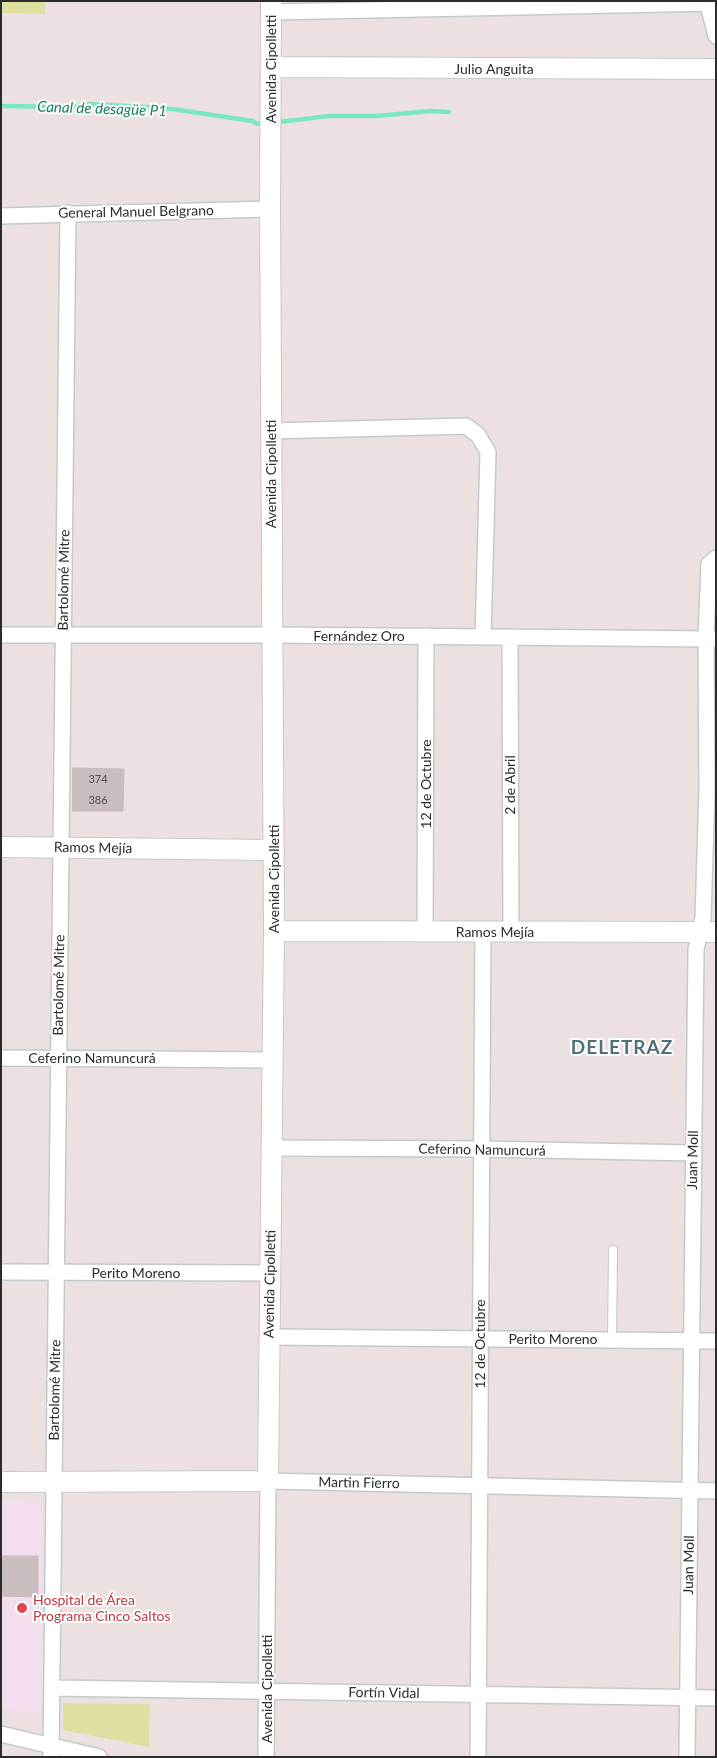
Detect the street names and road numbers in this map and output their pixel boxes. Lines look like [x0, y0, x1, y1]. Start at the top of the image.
street label: Avenida Cipolletti [263, 15, 279, 123]
street label: Julio Anguita [454, 61, 534, 77]
street label: General Manuel Belgrano [58, 202, 214, 222]
street label: Avenida Cipolletti [263, 420, 279, 528]
street label: Bartolomé Mitre [55, 529, 73, 631]
street label: Fernández Oro [313, 628, 405, 644]
street label: 12 de Octubre [418, 739, 434, 829]
street label: 2 de Abril [502, 755, 518, 815]
street label: Avenida Cipolletti [266, 825, 282, 933]
street label: Ramos Mejía [54, 839, 132, 857]
street label: Ramos Mejía [456, 924, 534, 940]
street label: Bartolomé Mitre [50, 934, 68, 1036]
street label: Ceferino Namuncurá [28, 1050, 156, 1066]
street label: Juan Moll [684, 1130, 702, 1190]
street label: Ceferino Namuncurá [418, 1140, 546, 1160]
street label: Avenida Cipolletti [261, 1230, 279, 1338]
street label: Perito Moreno [91, 1265, 181, 1281]
street label: 12 de Octubre [472, 1299, 488, 1389]
street label: Perito Moreno [508, 1331, 598, 1347]
street label: Bartolomé Mitre [46, 1339, 64, 1441]
street label: Martin Fierro [318, 1474, 400, 1492]
street label: Juan Moll [680, 1535, 698, 1595]
street label: Avenida Cipolletti [259, 1635, 275, 1743]
street label: Fortín Vidal [348, 1684, 420, 1702]

